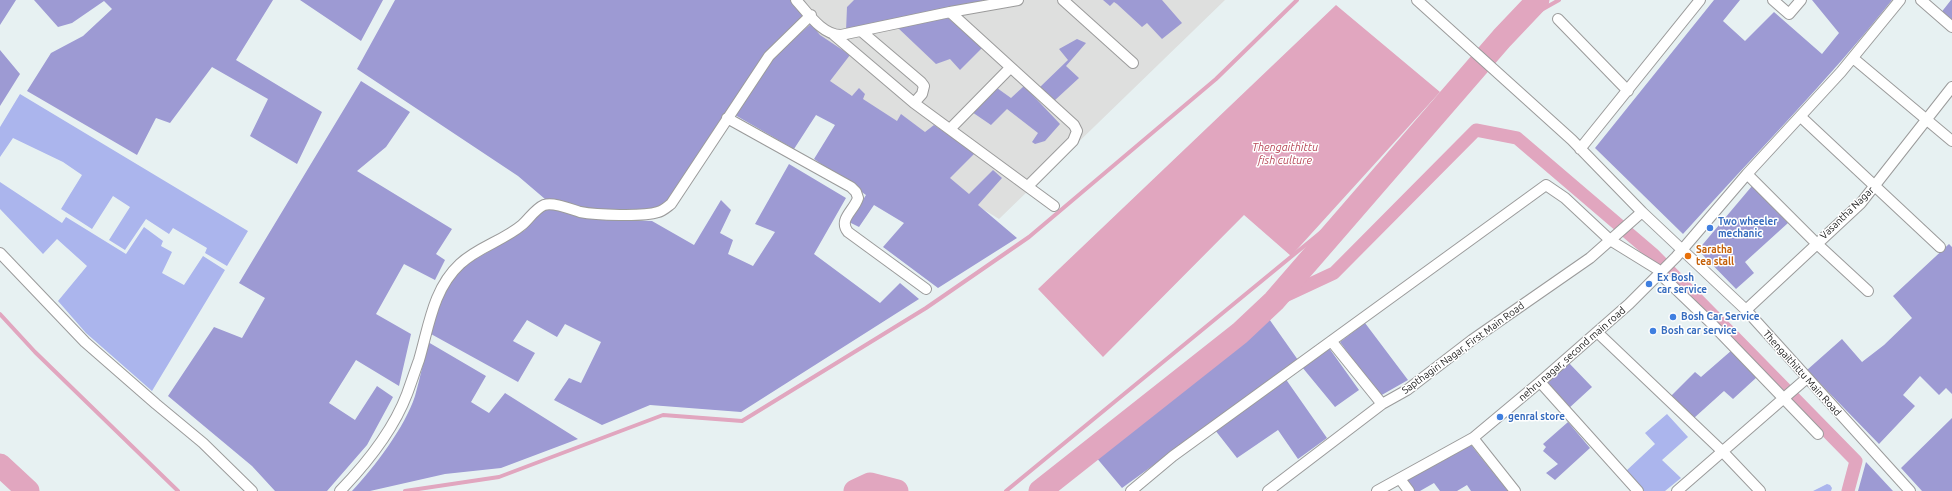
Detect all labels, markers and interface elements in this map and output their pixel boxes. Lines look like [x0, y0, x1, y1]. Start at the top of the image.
water label: Thengaithittu fish culture [1252, 140, 1318, 166]
street label: Vasantha Nagar [1817, 184, 1877, 242]
place label: Two wheeler mechanic [1718, 216, 1777, 240]
marker: Two wheeler mechanic [1705, 223, 1715, 233]
place label: Saratha tea stall [1696, 244, 1734, 268]
marker: Saratha tea stall [1683, 251, 1693, 261]
place label: Ex Bosh car service [1657, 272, 1707, 296]
marker: Ex Bosh car service [1644, 279, 1654, 289]
street label: Sapthagiri Nagar, First Main Road [1399, 300, 1527, 396]
street label: nehru nagar, second main road [1516, 304, 1628, 404]
place label: Bosh Car Service [1681, 311, 1759, 323]
marker: Bosh Car Service [1668, 312, 1678, 322]
place label: Bosh car service [1661, 325, 1737, 337]
marker: Bosh car service [1648, 326, 1658, 336]
street label: Thengaithittu Main Road [1760, 328, 1844, 418]
place label: genral store [1508, 411, 1565, 423]
marker: genral store [1495, 412, 1505, 422]

